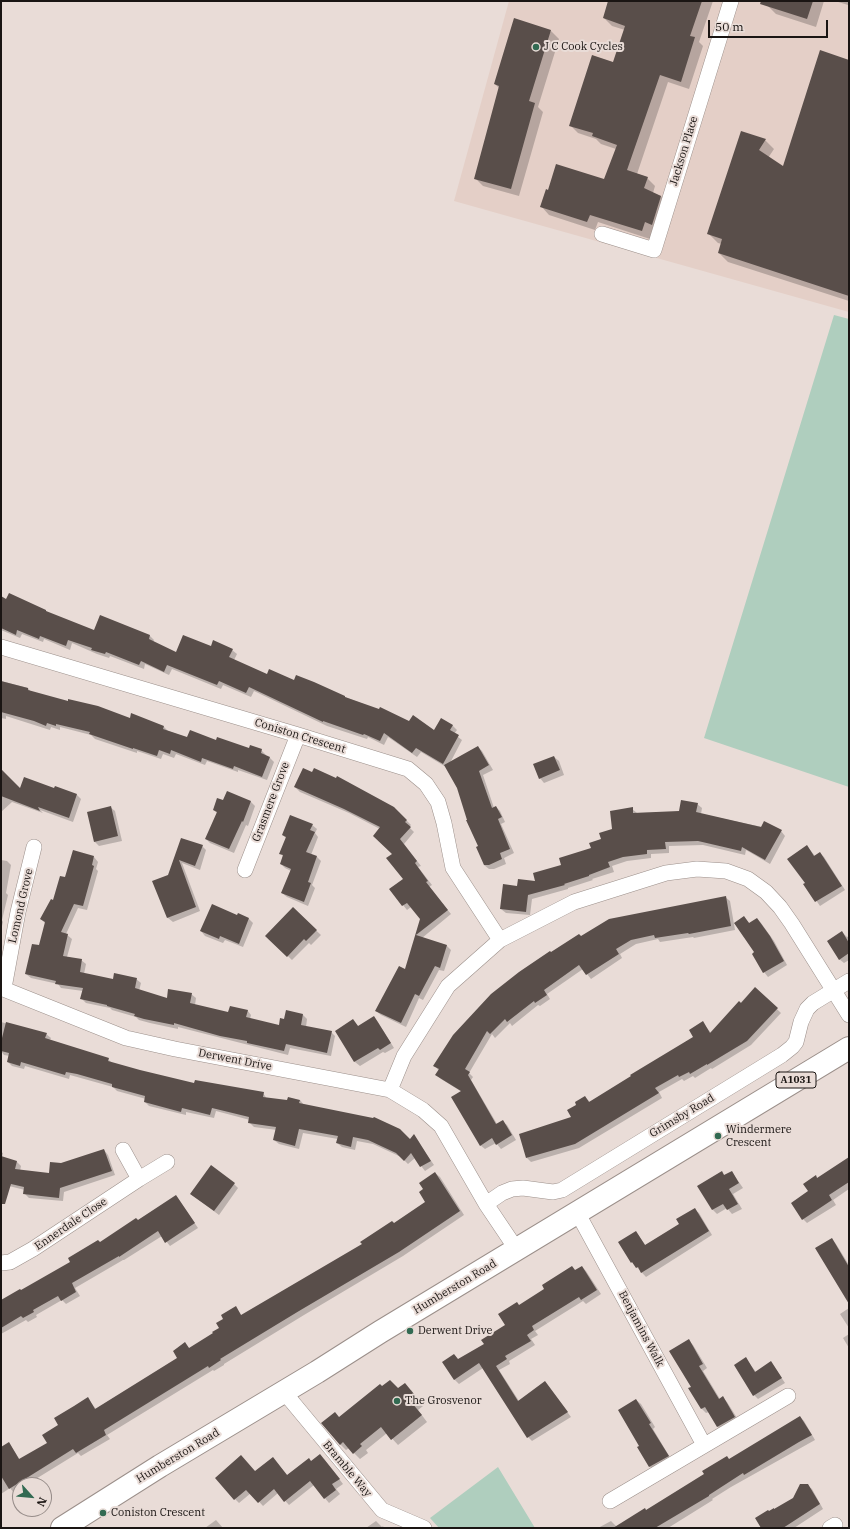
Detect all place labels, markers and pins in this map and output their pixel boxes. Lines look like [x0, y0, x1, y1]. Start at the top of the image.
place label: J C Cook Cycles [544, 40, 623, 54]
marker: J C Cook Cycles [531, 42, 541, 52]
place label: Windermere Crescent [726, 1123, 792, 1149]
marker: Windermere Crescent [713, 1131, 723, 1141]
place label: Derwent Drive [418, 1324, 492, 1338]
marker: Derwent Drive [405, 1326, 415, 1336]
place label: The Grosvenor [405, 1394, 482, 1408]
marker: The Grosvenor [392, 1396, 402, 1406]
place label: Coniston Crescent [111, 1506, 205, 1520]
marker: Coniston Crescent [98, 1508, 108, 1518]

